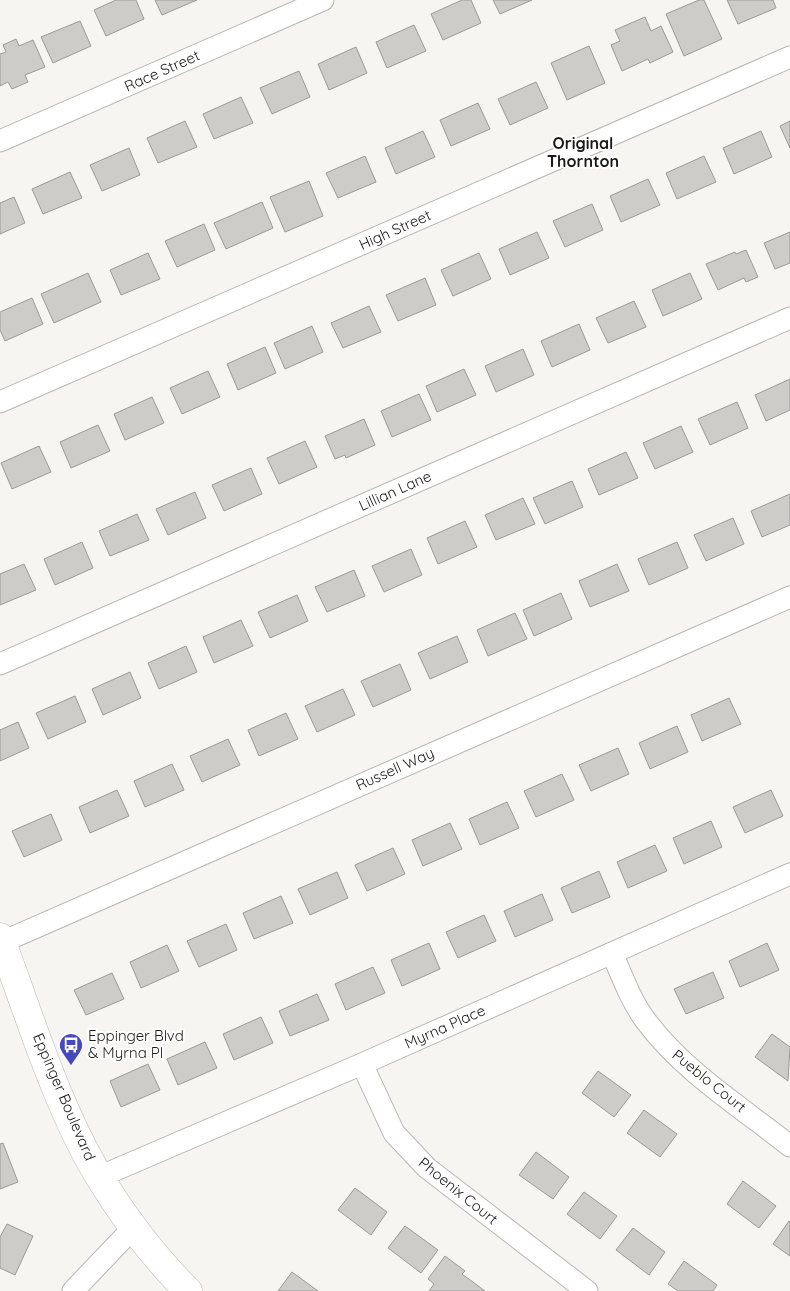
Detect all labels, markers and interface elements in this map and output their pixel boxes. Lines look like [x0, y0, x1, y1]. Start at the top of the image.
street label: Race Street [121, 45, 202, 96]
district label: Original Thornton [547, 133, 619, 171]
street label: High Street [356, 205, 434, 254]
street label: Lillian Lane [356, 466, 434, 515]
street label: Russell Way [353, 743, 437, 794]
street label: Myrna Place [402, 1000, 488, 1053]
place label: Eppinger Blvd & Myrna Pl [88, 1026, 184, 1062]
street label: Eppinger Boulevard [29, 1030, 100, 1163]
bus stop icon: Eppinger Blvd & Myrna Pl [58, 1032, 84, 1066]
street label: Pueblo Court [668, 1045, 750, 1116]
street label: Phoenix Court [415, 1153, 502, 1228]

